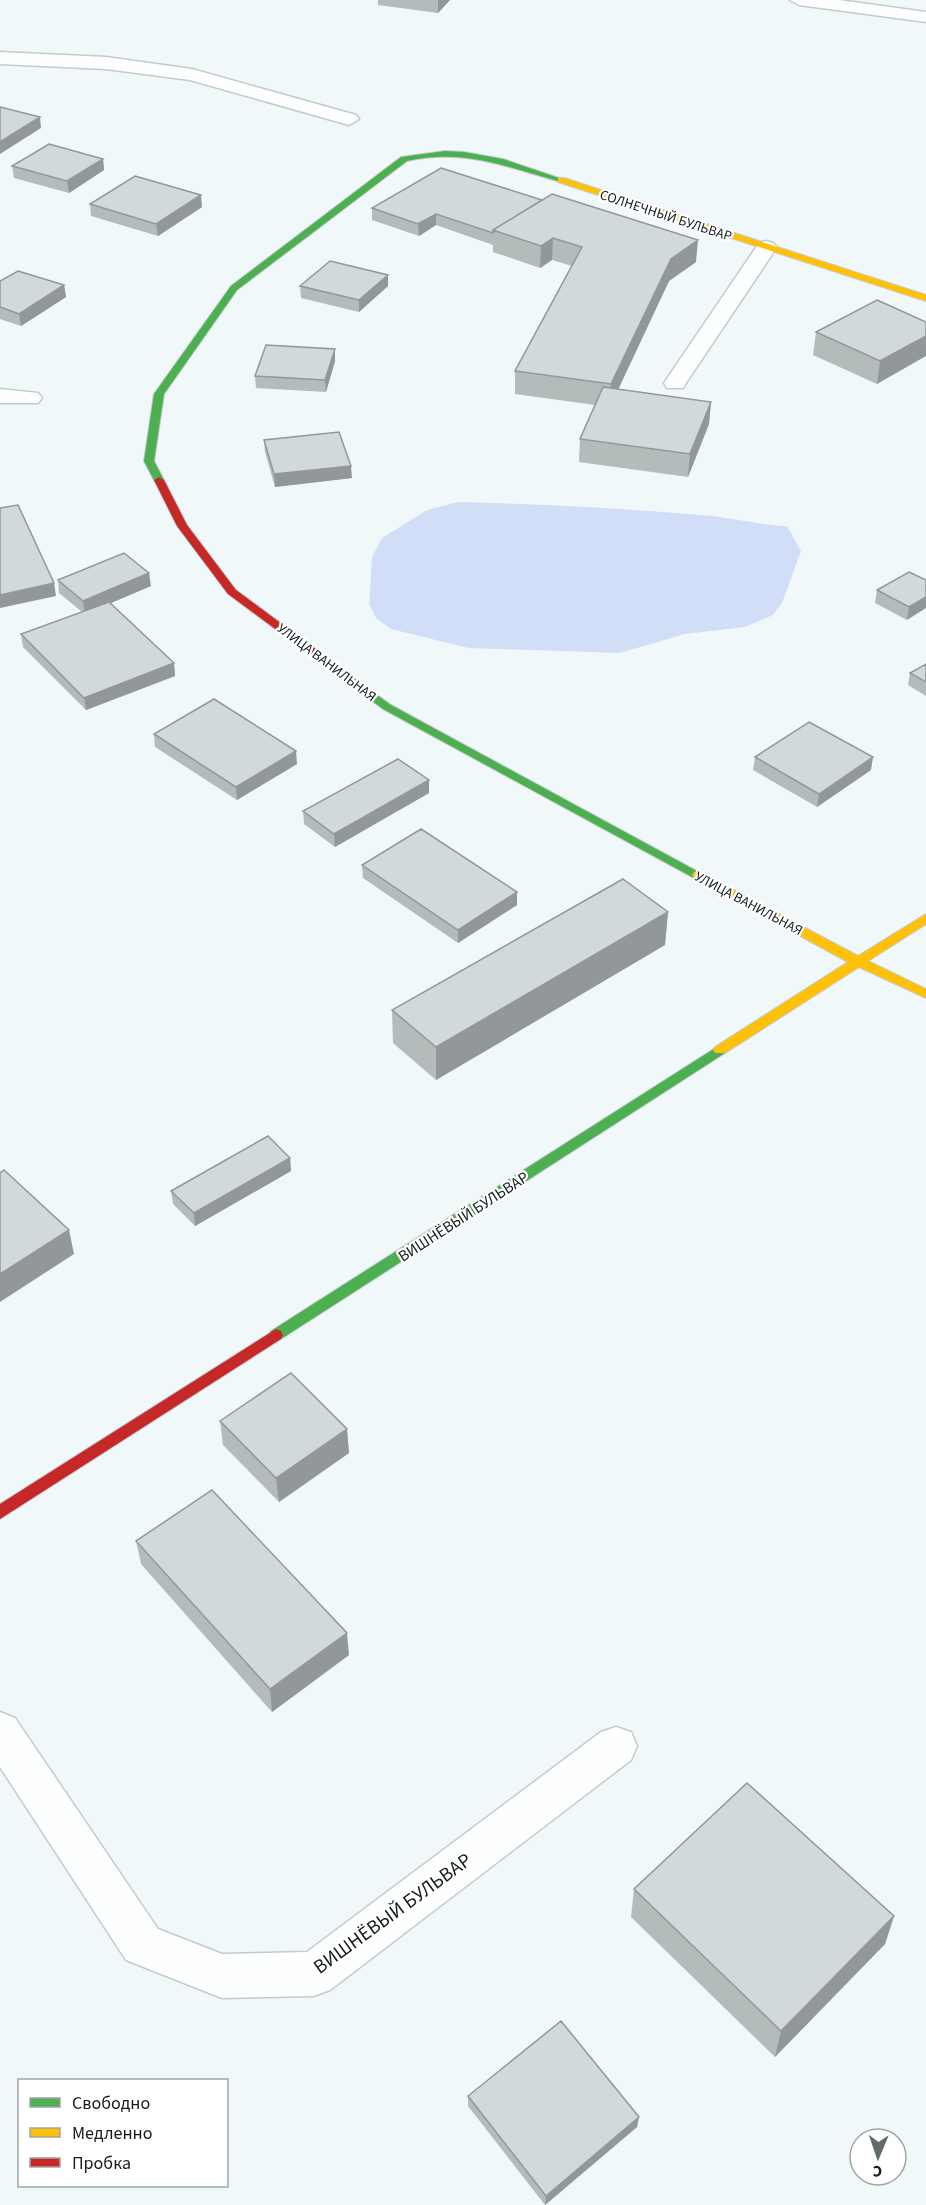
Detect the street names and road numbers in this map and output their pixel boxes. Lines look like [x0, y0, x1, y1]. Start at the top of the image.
street label: СОЛНЕЧНЫЙ БУЛЬВАР [597, 185, 734, 247]
street label: УЛИЦА ВАНИЛЬНАЯ [273, 619, 380, 707]
street label: УЛИЦА ВАНИЛЬНАЯ [691, 867, 806, 941]
street label: ВИШНЁВЫЙ БУЛЬВАР [394, 1166, 533, 1267]
street label: ВИШНЁВЫЙ БУЛЬВАР [308, 1847, 478, 1981]

